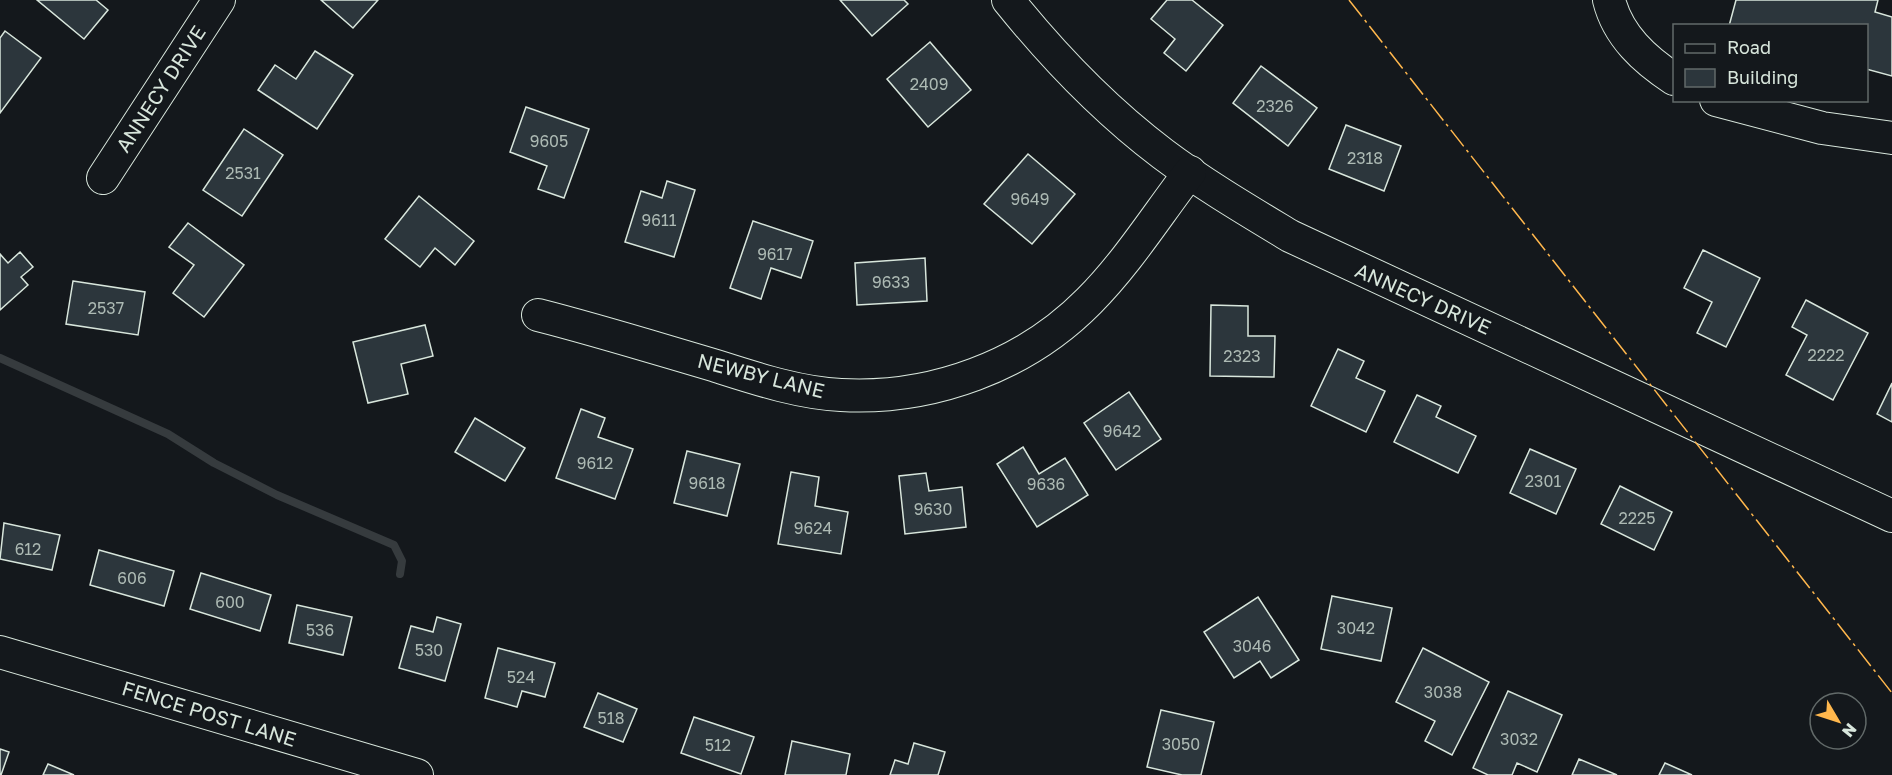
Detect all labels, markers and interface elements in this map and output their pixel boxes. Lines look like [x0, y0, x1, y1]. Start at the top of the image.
street label: ANNECY DRIVE [110, 21, 210, 156]
legend [1673, 24, 1868, 102]
text: Road [1727, 36, 1771, 58]
text: Building [1727, 66, 1798, 88]
house number: 2409 [910, 74, 948, 94]
house number: 2326 [1256, 96, 1294, 116]
house number: 9605 [530, 131, 568, 151]
house number: 2318 [1347, 148, 1383, 168]
house number: 2531 [225, 163, 261, 183]
house number: 9649 [1011, 189, 1049, 209]
house number: 9611 [642, 210, 677, 230]
house number: 9617 [757, 244, 793, 264]
street label: ANNECY DRIVE [1352, 257, 1495, 339]
house number: 9633 [872, 272, 910, 292]
house number: 2537 [88, 298, 124, 318]
house number: 2222 [1807, 345, 1845, 365]
house number: 2323 [1223, 346, 1261, 366]
street label: NEWBY LANE [695, 348, 827, 402]
house number: 9642 [1103, 421, 1141, 441]
house number: 9612 [577, 453, 613, 473]
house number: 2301 [1525, 471, 1561, 491]
house number: 9618 [689, 473, 725, 493]
house number: 9636 [1027, 474, 1065, 494]
house number: 9630 [914, 499, 952, 519]
house number: 2225 [1618, 508, 1656, 528]
house number: 9624 [794, 518, 832, 538]
house number: 612 [15, 539, 41, 559]
house number: 606 [117, 568, 147, 588]
house number: 600 [215, 592, 245, 612]
house number: 3042 [1337, 618, 1375, 638]
house number: 536 [306, 620, 334, 640]
house number: 3046 [1233, 636, 1271, 656]
house number: 530 [415, 640, 443, 660]
house number: 524 [507, 667, 535, 687]
street label: FENCE POST LANE [119, 675, 299, 751]
house number: 3038 [1424, 682, 1462, 702]
north arrow [1808, 691, 1868, 751]
house number: 518 [598, 708, 624, 728]
text: N [1838, 719, 1861, 741]
house number: 3032 [1500, 729, 1538, 749]
house number: 3050 [1162, 734, 1200, 754]
house number: 512 [705, 735, 731, 755]

